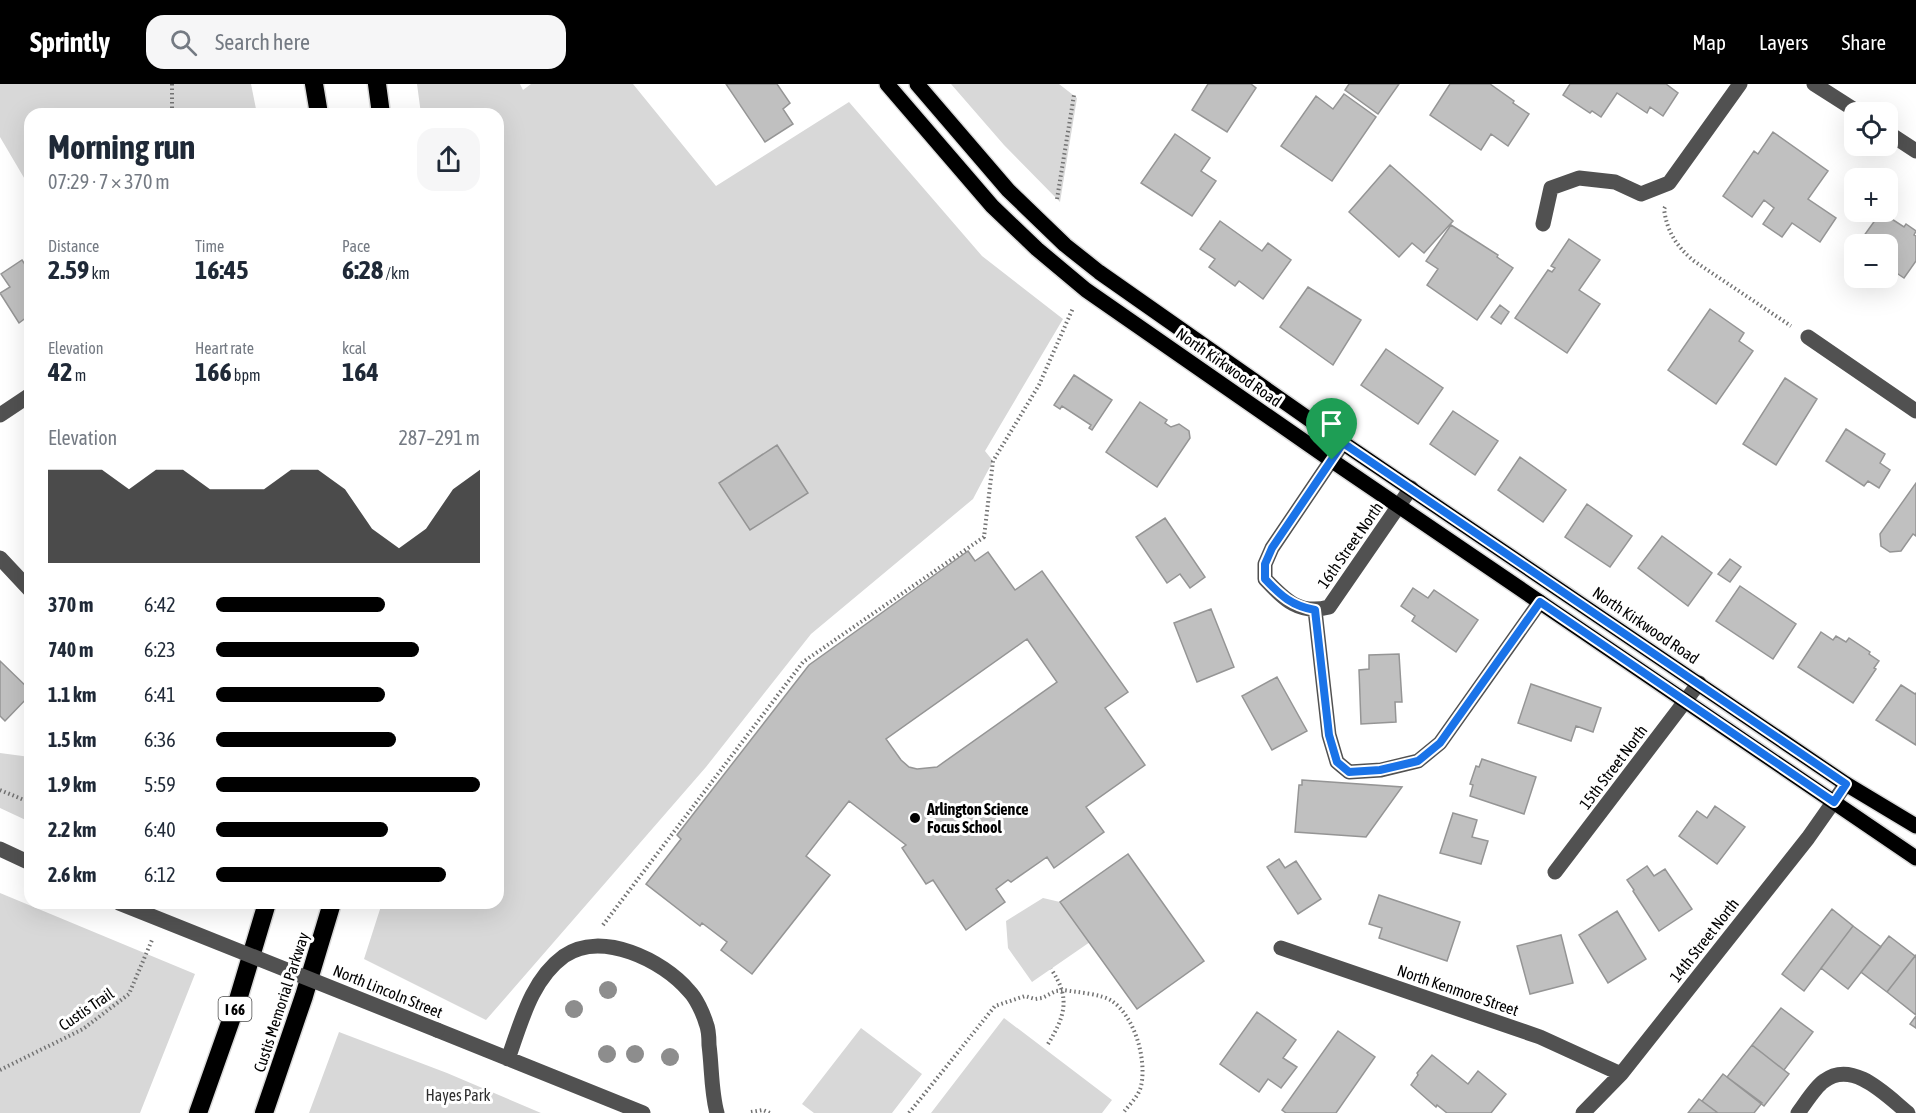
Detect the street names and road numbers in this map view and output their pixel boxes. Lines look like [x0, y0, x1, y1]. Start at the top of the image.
street label: North Kirkwood Road [1173, 324, 1285, 410]
street label: 16th Street North [1314, 499, 1386, 591]
street label: North Kirkwood Road [1590, 583, 1702, 667]
street label: 15th Street North [1575, 721, 1651, 813]
street label: 14th Street North [1666, 895, 1742, 985]
street label: Custis Memorial Parkway [250, 929, 313, 1075]
street label: North Lincoln Street [331, 961, 446, 1021]
street label: North Kenmore Street [1395, 961, 1521, 1019]
street label: Custis Trail [55, 984, 118, 1034]
road number: I 66 [218, 997, 252, 1021]

